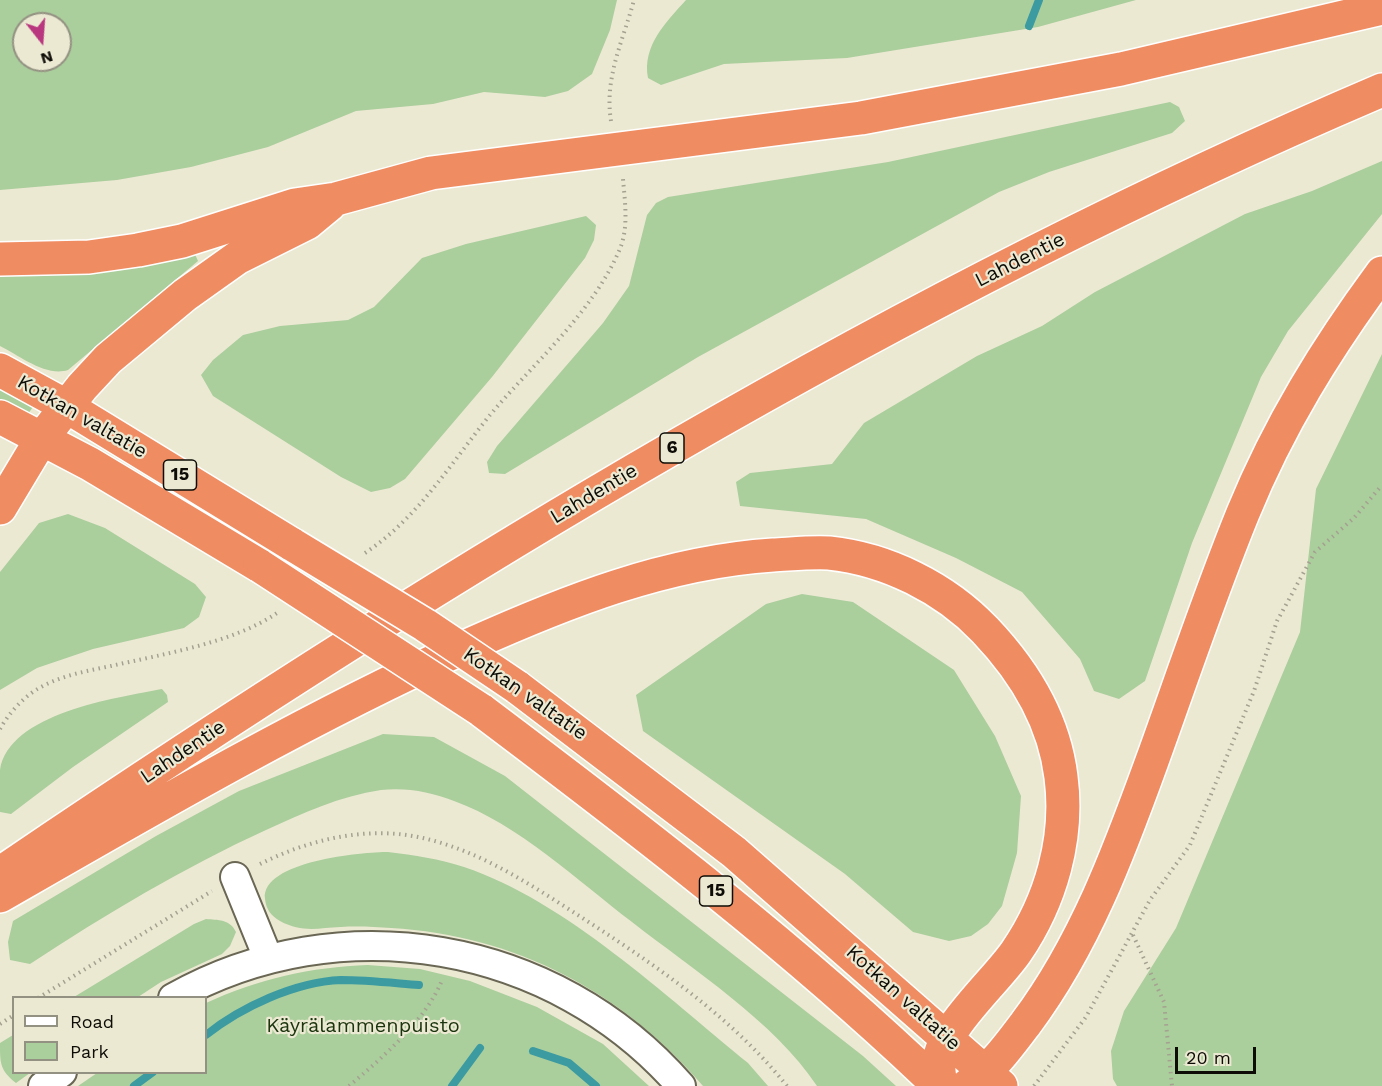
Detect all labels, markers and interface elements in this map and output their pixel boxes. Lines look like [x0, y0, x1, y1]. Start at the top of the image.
north arrow [12, 12, 72, 72]
text: N [38, 47, 55, 69]
street label: Lahdentie [971, 227, 1069, 293]
street label: Kotkan valtatie [13, 370, 151, 464]
road number: 6 [660, 433, 684, 463]
street label: Lahdentie [546, 459, 642, 529]
road number: 15 [164, 460, 196, 490]
street label: Kotkan valtatie [458, 642, 592, 746]
street label: Lahdentie [136, 715, 230, 789]
road number: 15 [700, 876, 732, 906]
street label: Kotkan valtatie [841, 940, 965, 1056]
legend [12, 996, 207, 1074]
text: Road [70, 1011, 114, 1032]
park label: Käyrälammenpuisto [266, 1014, 460, 1038]
scale bar [1178, 1035, 1259, 1073]
text: Park [70, 1041, 109, 1062]
text: 20 m [1186, 1047, 1231, 1068]

